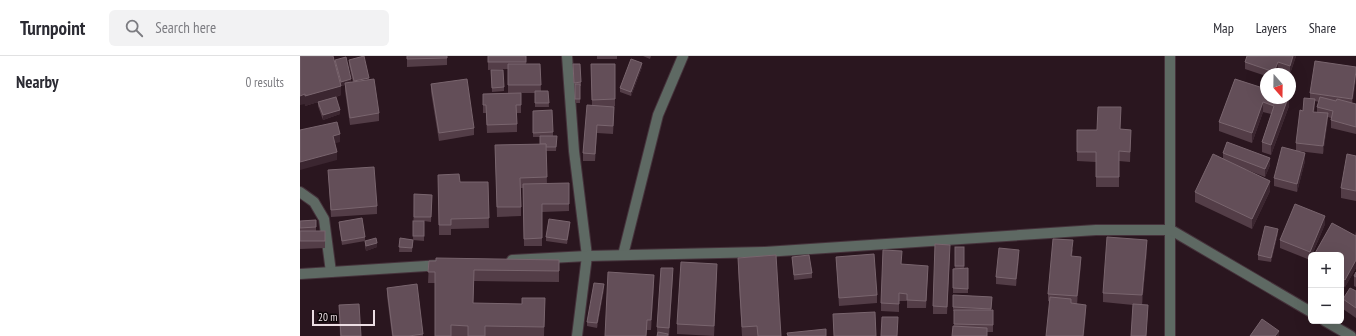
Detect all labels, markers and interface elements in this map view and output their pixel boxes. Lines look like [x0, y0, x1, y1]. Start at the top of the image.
search box [109, 10, 389, 46]
text: Turnpoint [20, 16, 85, 40]
icon: search [123, 17, 145, 39]
text: Search here [155, 18, 216, 37]
text: Map [1213, 19, 1234, 37]
text: Layers [1256, 19, 1287, 37]
text: Share [1309, 19, 1336, 37]
north arrow [1260, 68, 1296, 104]
text: Nearby [16, 71, 59, 93]
text: 0 results [245, 74, 284, 91]
map controls [1308, 252, 1344, 324]
button: + [1308, 252, 1344, 288]
button: − [1308, 288, 1344, 324]
scale bar [312, 308, 375, 327]
text: 20 m [318, 310, 337, 324]

